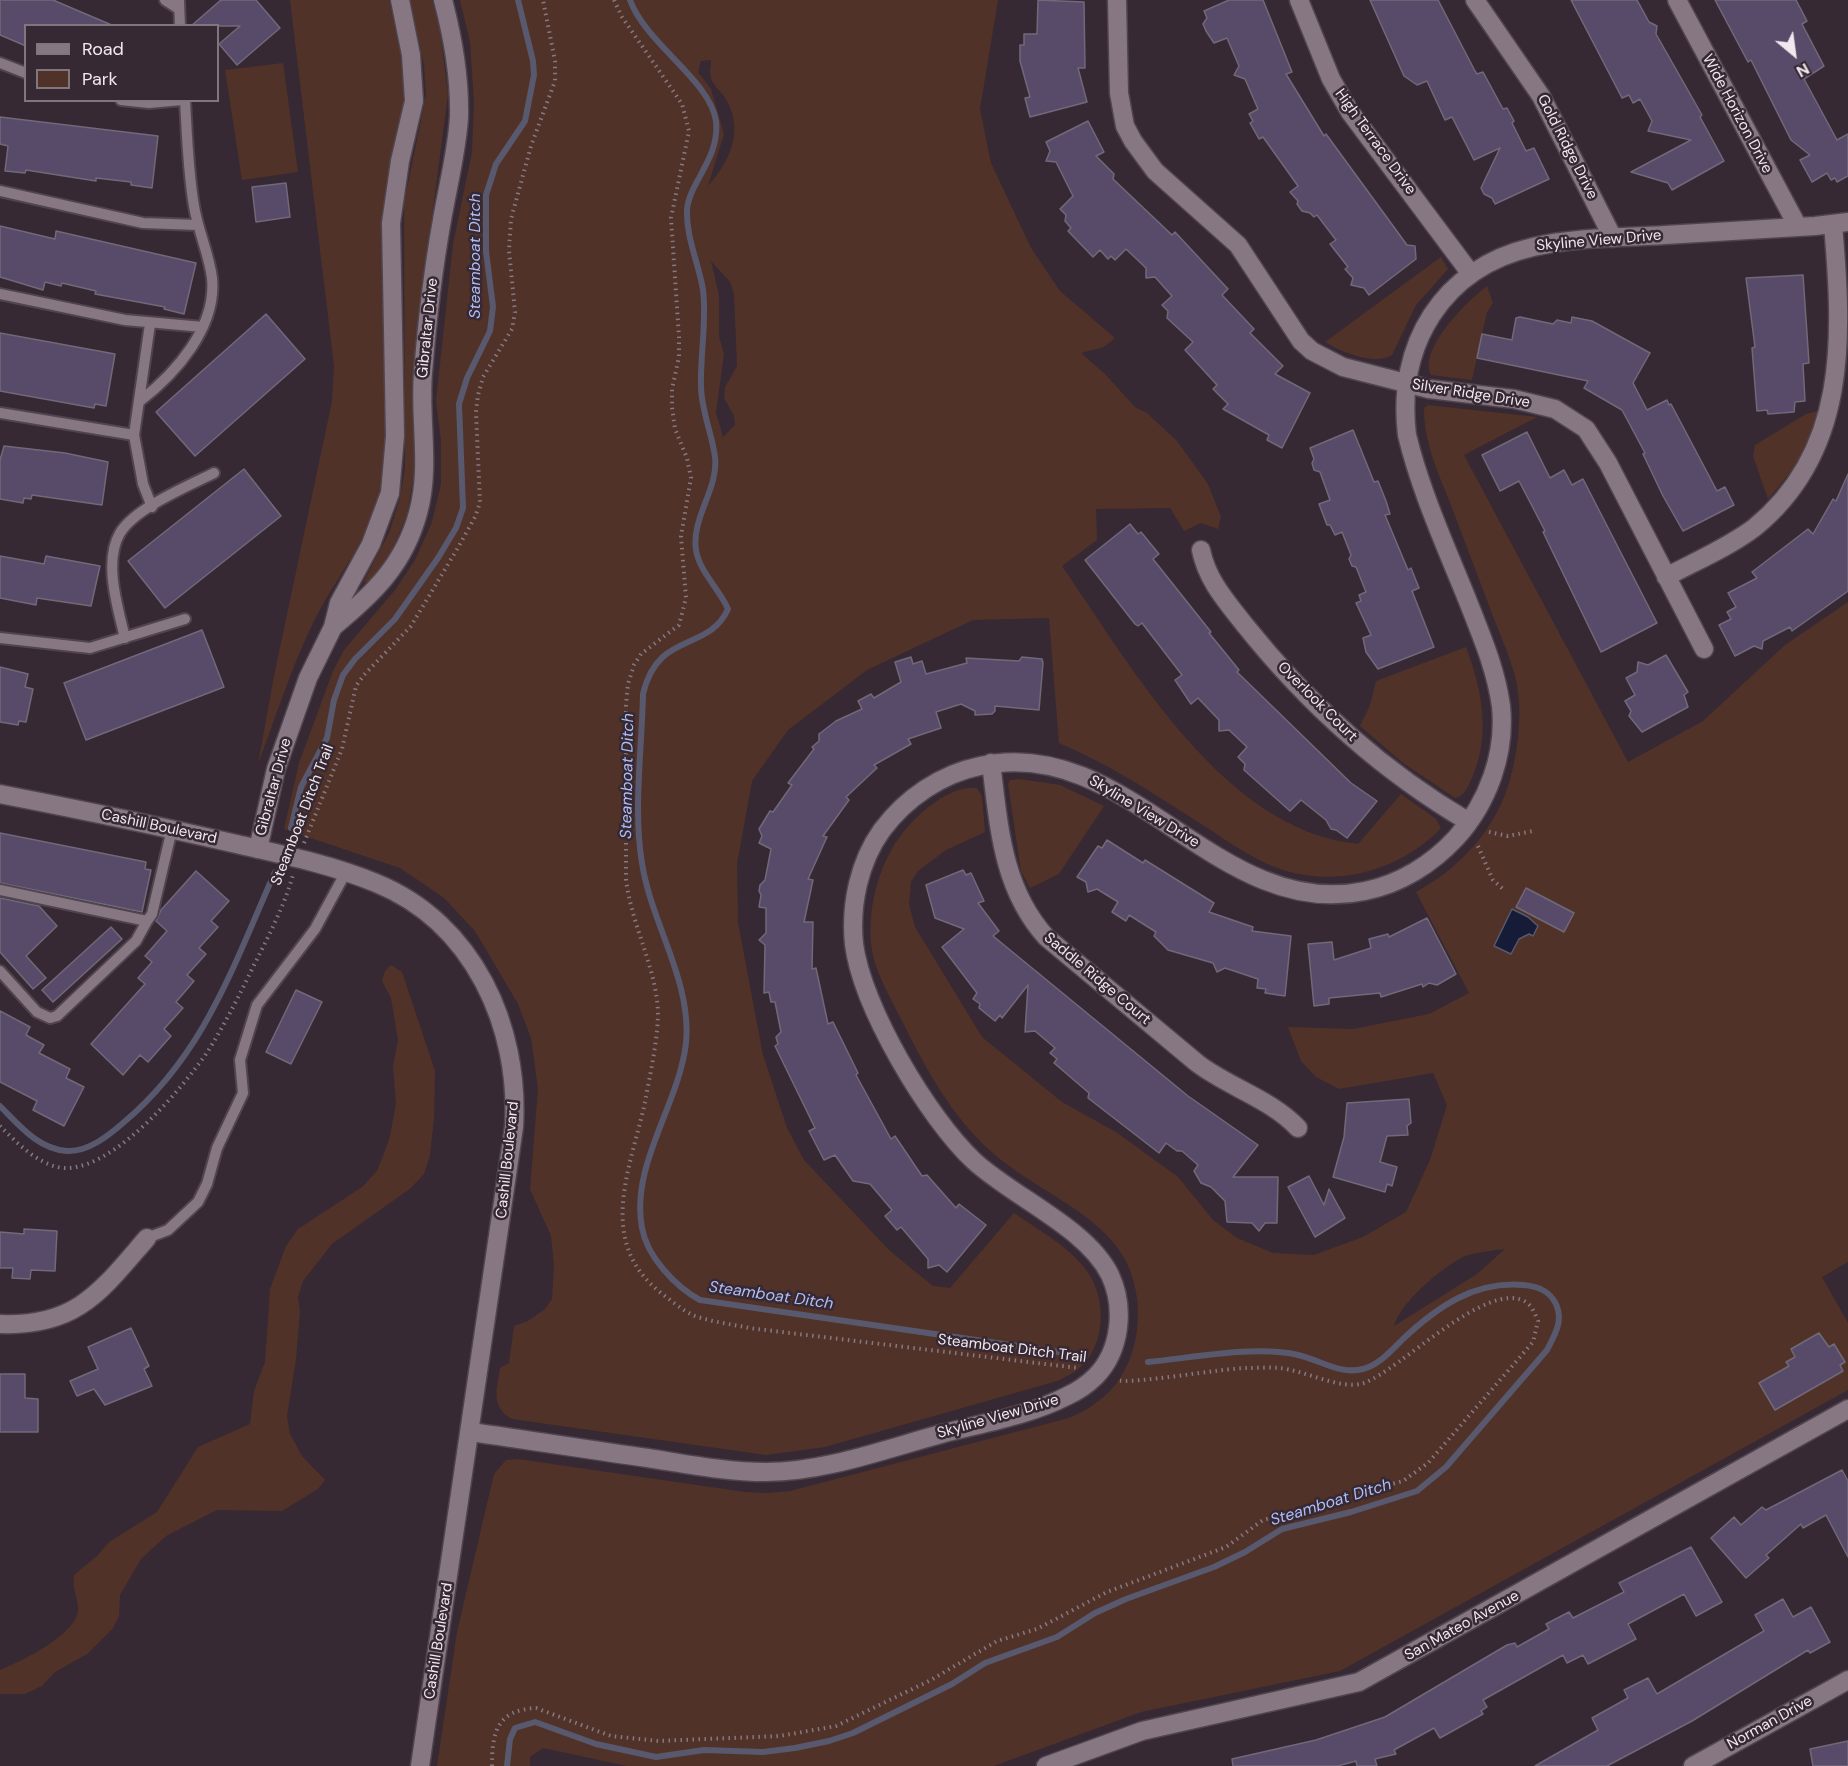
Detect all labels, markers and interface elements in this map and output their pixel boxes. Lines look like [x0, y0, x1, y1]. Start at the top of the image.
legend [24, 24, 219, 102]
north arrow [1764, 24, 1824, 84]
text: Road [82, 37, 124, 61]
street label: Wide Horizon Drive [1698, 51, 1776, 177]
text: N [1793, 58, 1813, 82]
text: Park [82, 67, 118, 91]
street label: High Terrace Drive [1331, 86, 1419, 198]
street label: Gold Ridge Drive [1533, 92, 1601, 202]
water label: Steamboat Ditch [466, 193, 486, 319]
street label: Skyline View Drive [1536, 227, 1662, 255]
street label: Gibraltar Drive [414, 277, 442, 379]
street label: Silver Ridge Drive [1411, 376, 1531, 412]
street label: Overlook Court [1273, 658, 1361, 746]
water label: Steamboat Ditch [617, 713, 639, 839]
street label: Gibraltar Drive [252, 736, 296, 838]
street label: Steamboat Ditch Trail [268, 742, 338, 888]
street label: Skyline View Drive [1086, 772, 1202, 852]
street label: Cashill Boulevard [100, 806, 218, 848]
street label: Saddle Ridge Court [1040, 929, 1154, 1029]
street label: Cashill Boulevard [493, 1100, 523, 1220]
water label: Steamboat Ditch [707, 1278, 835, 1314]
street label: Steamboat Ditch Trail [937, 1331, 1087, 1367]
street label: Skyline View Drive [935, 1391, 1061, 1443]
water label: Steamboat Ditch [1268, 1475, 1394, 1531]
street label: Cashill Boulevard [421, 1581, 457, 1701]
street label: San Mateo Avenue [1402, 1587, 1522, 1665]
street label: Norman Drive [1724, 1692, 1816, 1754]

